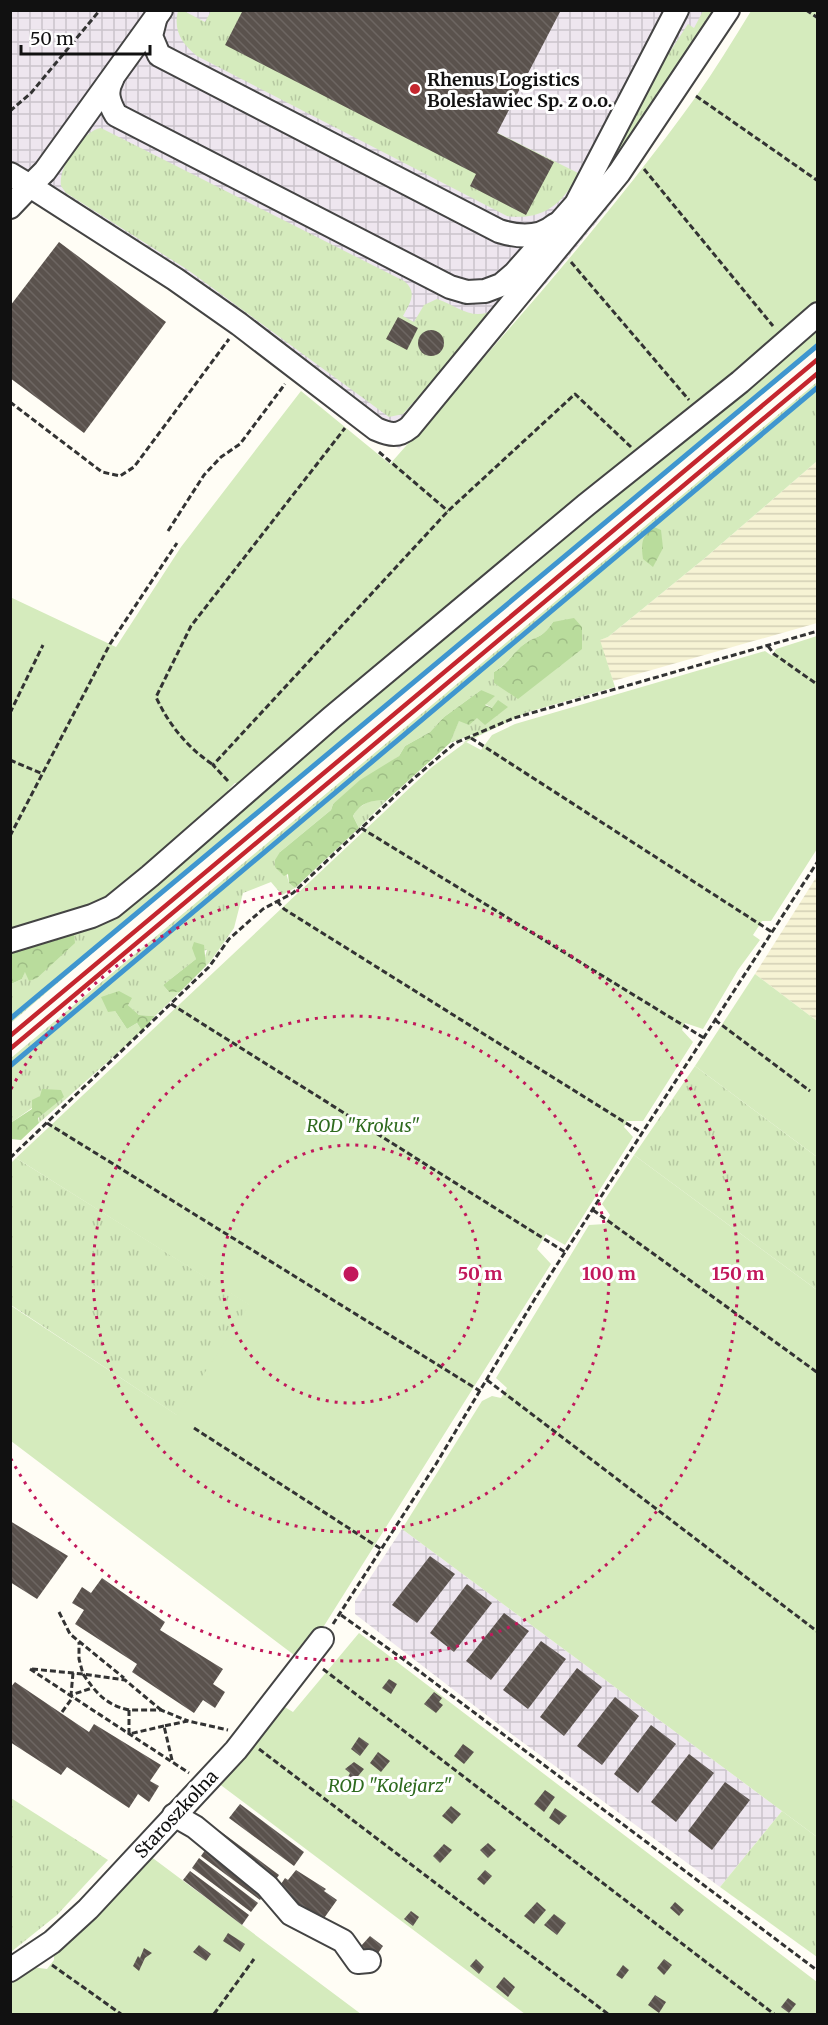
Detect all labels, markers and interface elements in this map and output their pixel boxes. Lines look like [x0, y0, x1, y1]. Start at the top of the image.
scale bar [21, 18, 150, 56]
text: 50 m [30, 27, 74, 50]
place label: Rhenus Logistics Bolesławiec Sp. z o.o. [427, 68, 613, 112]
marker: Rhenus Logistics Bolesławiec Sp. z o.o. [408, 82, 422, 96]
park label: ROD "Krokus" [306, 1114, 420, 1137]
text: 50 m [458, 1262, 502, 1285]
text: 100 m [582, 1262, 636, 1285]
text: 150 m [712, 1262, 764, 1285]
centre of rings [341, 1264, 361, 1284]
street label: Staroszkolna [129, 1765, 223, 1863]
park label: ROD "Kolejarz" [328, 1774, 452, 1797]

